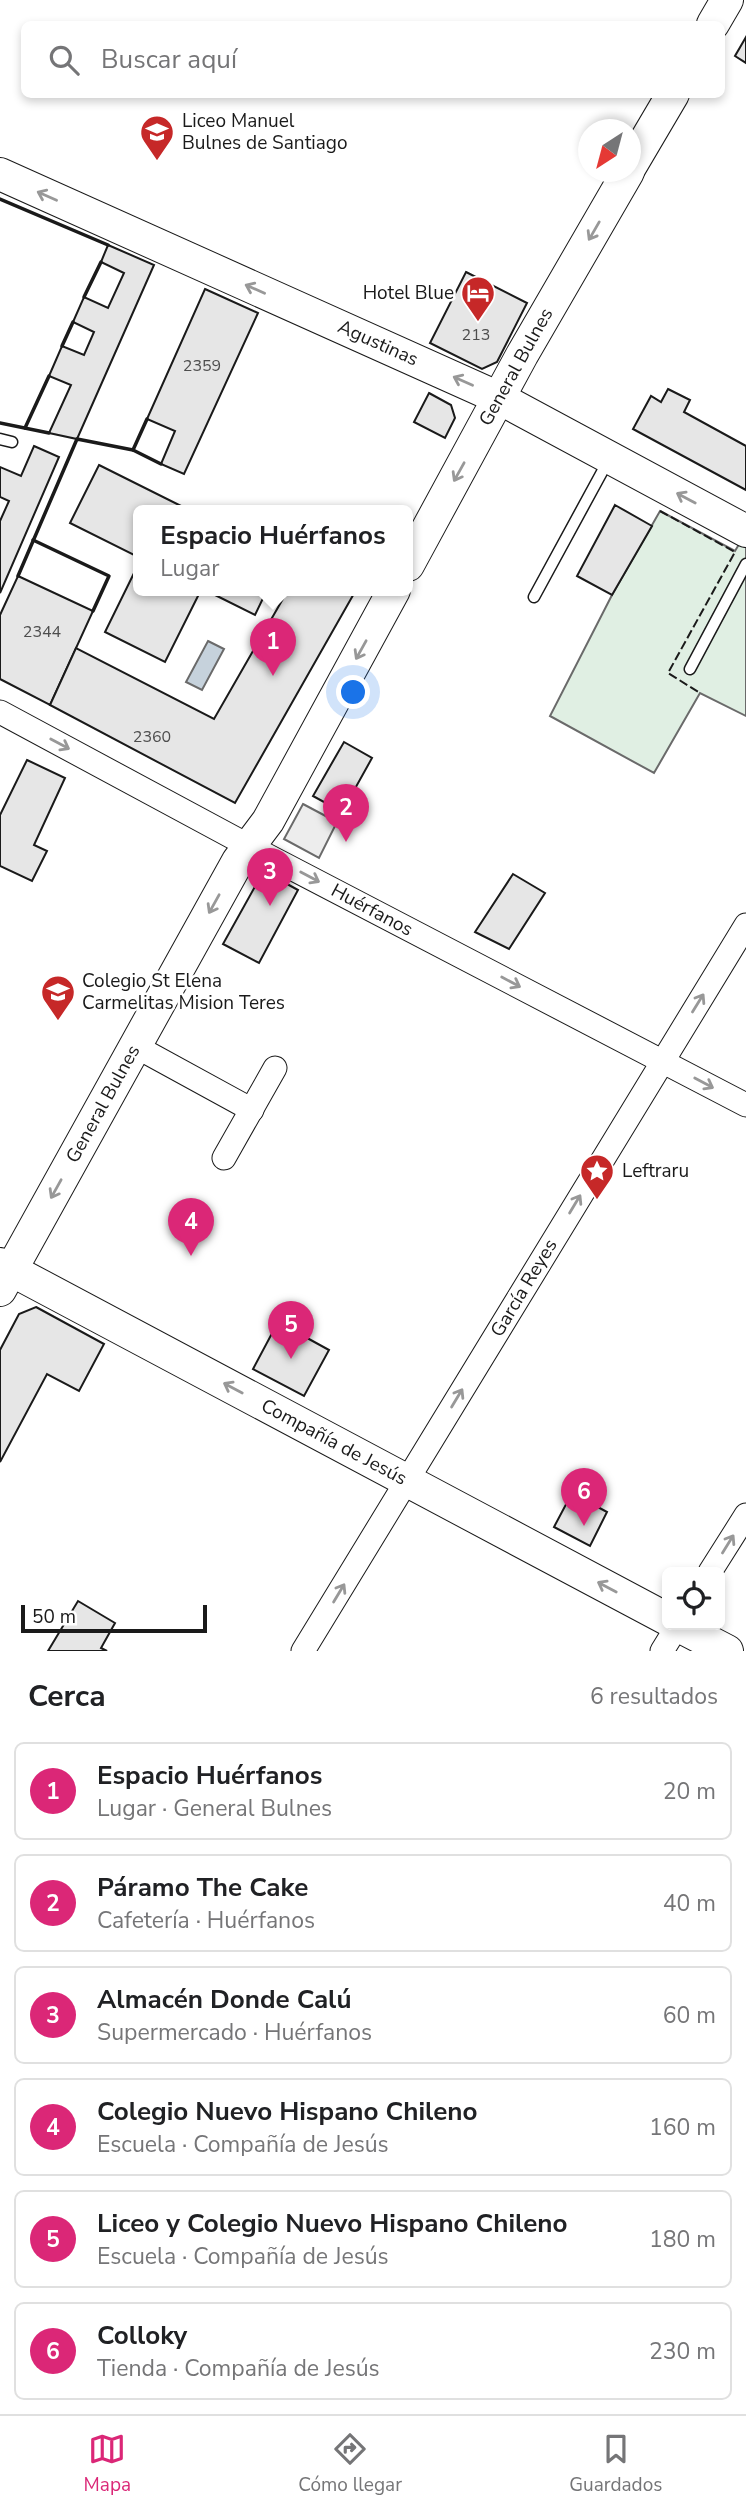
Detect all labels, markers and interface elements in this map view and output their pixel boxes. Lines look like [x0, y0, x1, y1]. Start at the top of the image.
search box [21, 21, 725, 98]
icon: search [45, 41, 83, 79]
text: Buscar aquí [101, 42, 237, 77]
place label: Liceo Manuel Bulnes de Santiago [182, 108, 348, 156]
school or university icon: Liceo Manuel Bulnes de Santiago [138, 113, 176, 162]
north arrow [578, 119, 641, 182]
one-way arrow [37, 189, 59, 202]
one-way arrow [587, 220, 601, 240]
hotel icon: Hotel Blue [459, 274, 497, 323]
place label: Hotel Blue [363, 280, 454, 306]
one-way arrow [245, 282, 266, 295]
street label: General Bulnes [473, 303, 559, 431]
street label: Agustinas [334, 314, 422, 372]
house number: 213 [462, 324, 490, 346]
house number: 2359 [183, 355, 221, 377]
one-way arrow [453, 374, 474, 387]
one-way arrow [451, 461, 465, 481]
one-way arrow [676, 491, 697, 505]
popup [133, 505, 413, 596]
text: Espacio Huérfanos [160, 518, 386, 553]
text: Lugar [160, 553, 219, 584]
pin: 1 [250, 618, 296, 676]
house number: 2344 [23, 621, 62, 643]
one-way arrow [354, 639, 367, 660]
your location [336, 675, 370, 709]
house number: 2360 [133, 726, 171, 748]
one-way arrow [49, 738, 70, 751]
pin: 2 [323, 784, 369, 842]
pin: 3 [247, 848, 293, 906]
one-way arrow [299, 871, 320, 885]
street label: Huérfanos [326, 878, 418, 942]
one-way arrow [207, 893, 220, 914]
place label: Colegio St Elena Carmelitas Mision Teres [82, 968, 285, 1016]
school or university icon: Colegio St Elena Carmelitas Mision Teres [39, 973, 77, 1022]
one-way arrow [501, 976, 521, 990]
one-way arrow [691, 993, 705, 1013]
street label: General Bulnes [60, 1040, 146, 1168]
one-way arrow [693, 1077, 714, 1090]
place icon: Leftraru [578, 1152, 616, 1201]
place label: Leftraru [622, 1158, 689, 1184]
one-way arrow [49, 1178, 62, 1199]
one-way arrow [569, 1195, 583, 1215]
pin: 4 [168, 1198, 214, 1256]
street label: García Reyes [485, 1234, 563, 1342]
pin: 5 [268, 1301, 314, 1359]
one-way arrow [224, 1381, 244, 1395]
one-way arrow [450, 1389, 464, 1409]
street label: Compañía de Jesús [257, 1393, 411, 1491]
pin: 6 [561, 1468, 607, 1526]
one-way arrow [722, 1534, 736, 1554]
map controls [662, 1567, 725, 1630]
button: locate [662, 1567, 725, 1630]
one-way arrow [597, 1580, 618, 1594]
one-way arrow [332, 1583, 346, 1603]
scale bar [21, 1602, 206, 1634]
text: 50 m [32, 1604, 76, 1630]
text: Cerca [28, 1676, 106, 1717]
text: 6 resultados [590, 1681, 718, 1712]
text: Espacio Huérfanos [97, 1758, 322, 1793]
text: 1 [46, 1776, 60, 1807]
text: 20 m [663, 1776, 716, 1807]
text: Lugar · General Bulnes [97, 1793, 332, 1824]
text: Páramo The Cake [97, 1870, 308, 1905]
text: 2 [46, 1888, 60, 1919]
text: 40 m [663, 1888, 716, 1919]
text: Cafetería · Huérfanos [97, 1905, 315, 1936]
text: Almacén Donde Calú [97, 1982, 351, 2017]
text: 3 [46, 2000, 60, 2031]
text: 60 m [663, 2000, 716, 2031]
text: Supermercado · Huérfanos [97, 2017, 372, 2048]
text: Colegio Nuevo Hispano Chileno [97, 2094, 478, 2129]
text: 4 [46, 2112, 60, 2143]
text: 160 m [649, 2112, 716, 2143]
text: Escuela · Compañía de Jesús [97, 2129, 389, 2160]
text: Liceo y Colegio Nuevo Hispano Chileno [97, 2206, 568, 2241]
text: 5 [46, 2224, 60, 2255]
text: 180 m [649, 2224, 716, 2255]
text: Escuela · Compañía de Jesús [97, 2241, 389, 2272]
text: Colloky [97, 2318, 187, 2353]
text: 6 [46, 2336, 60, 2367]
text: 230 m [649, 2336, 716, 2367]
text: Tienda · Compañía de Jesús [97, 2353, 380, 2384]
tab: Mapa [84, 2430, 131, 2498]
tab: Cómo llegar [298, 2430, 402, 2498]
tab: Guardados [569, 2430, 662, 2498]

